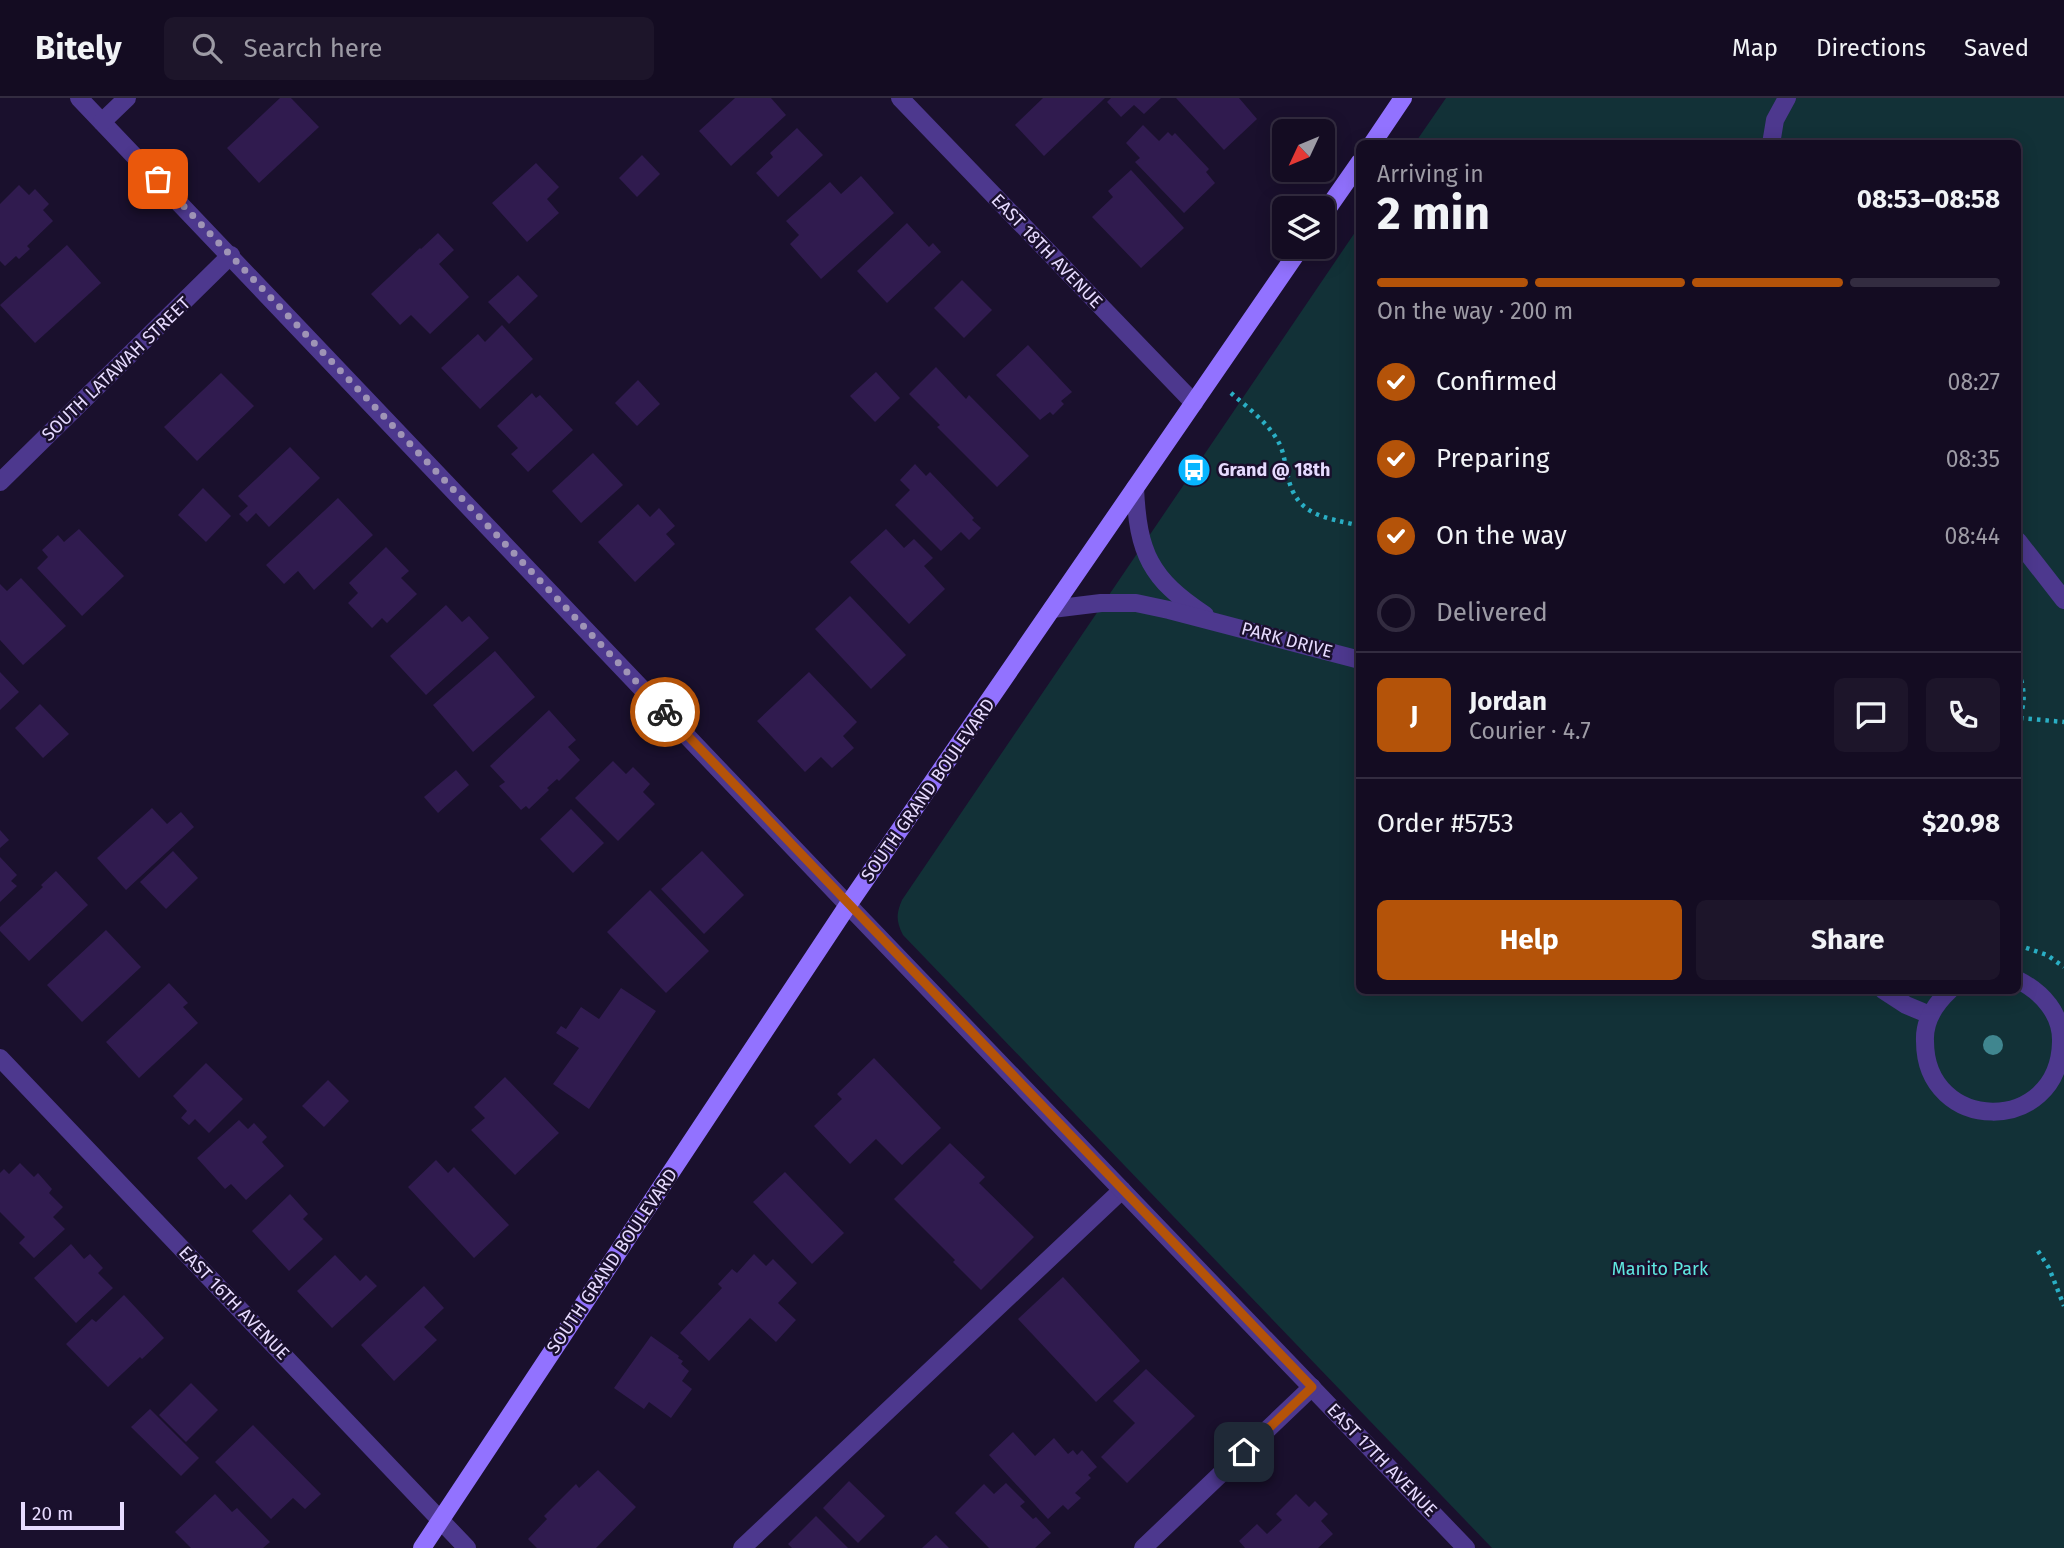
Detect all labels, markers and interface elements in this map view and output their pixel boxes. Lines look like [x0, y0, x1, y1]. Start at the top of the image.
search box [164, 17, 654, 80]
text: Bitely [35, 28, 122, 68]
icon: search [188, 29, 226, 67]
text: Search here [244, 33, 382, 64]
text: Map [1732, 34, 1778, 62]
text: Directions [1816, 34, 1926, 62]
text: Saved [1964, 34, 2029, 62]
north arrow [1272, 119, 1335, 182]
map controls [1272, 119, 1335, 259]
pin [128, 149, 188, 209]
icon: bag [139, 160, 177, 198]
text: Arriving in [1377, 160, 1484, 188]
text: 08:53–08:58 [1857, 184, 2000, 215]
text: 2 min [1377, 186, 1490, 241]
street label: EAST 18TH AVENUE [987, 189, 1107, 313]
button: layers [1272, 196, 1335, 259]
street label: SOUTH LATAWAH STREET [37, 292, 195, 446]
text: On the way · 200 m [1377, 297, 1573, 325]
icon: check [1377, 363, 1415, 401]
text: Confirmed [1436, 366, 1557, 397]
text: 08:27 [1948, 368, 2000, 396]
icon: check [1377, 440, 1415, 478]
text: Preparing [1436, 443, 1549, 474]
text: 08:35 [1946, 445, 2000, 473]
bus stop icon: Grand @ 18th [1175, 451, 1213, 489]
place label: Grand @ 18th [1218, 459, 1330, 481]
icon: check [1377, 517, 1415, 555]
text: On the way [1436, 520, 1567, 551]
text: 08:44 [1945, 522, 2000, 550]
text: Delivered [1436, 597, 1548, 628]
street label: PARK DRIVE [1239, 617, 1335, 663]
courier [630, 677, 700, 747]
button: chat [1834, 678, 1908, 752]
button: phone [1926, 678, 2000, 752]
text: Jordan [1469, 686, 1547, 717]
icon: bike [646, 693, 684, 731]
street label: SOUTH GRAND BOULEVARD [856, 694, 1000, 886]
text: J [1410, 700, 1418, 731]
text: Courier · 4.7 [1469, 717, 1591, 745]
text: Order #5753 [1377, 808, 1514, 839]
text: $20.98 [1922, 808, 2000, 839]
button: Help [1377, 900, 1682, 980]
button: Share [1696, 900, 2000, 980]
street label: SOUTH GRAND BOULEVARD [542, 1164, 682, 1358]
street label: EAST 16TH AVENUE [174, 1241, 294, 1365]
park label: Manito Park [1612, 1258, 1709, 1280]
street label: EAST 17TH AVENUE [1322, 1399, 1442, 1521]
pin [1214, 1422, 1274, 1482]
icon: home [1225, 1433, 1263, 1471]
scale bar [21, 1499, 124, 1531]
text: 20 m [32, 1502, 73, 1525]

